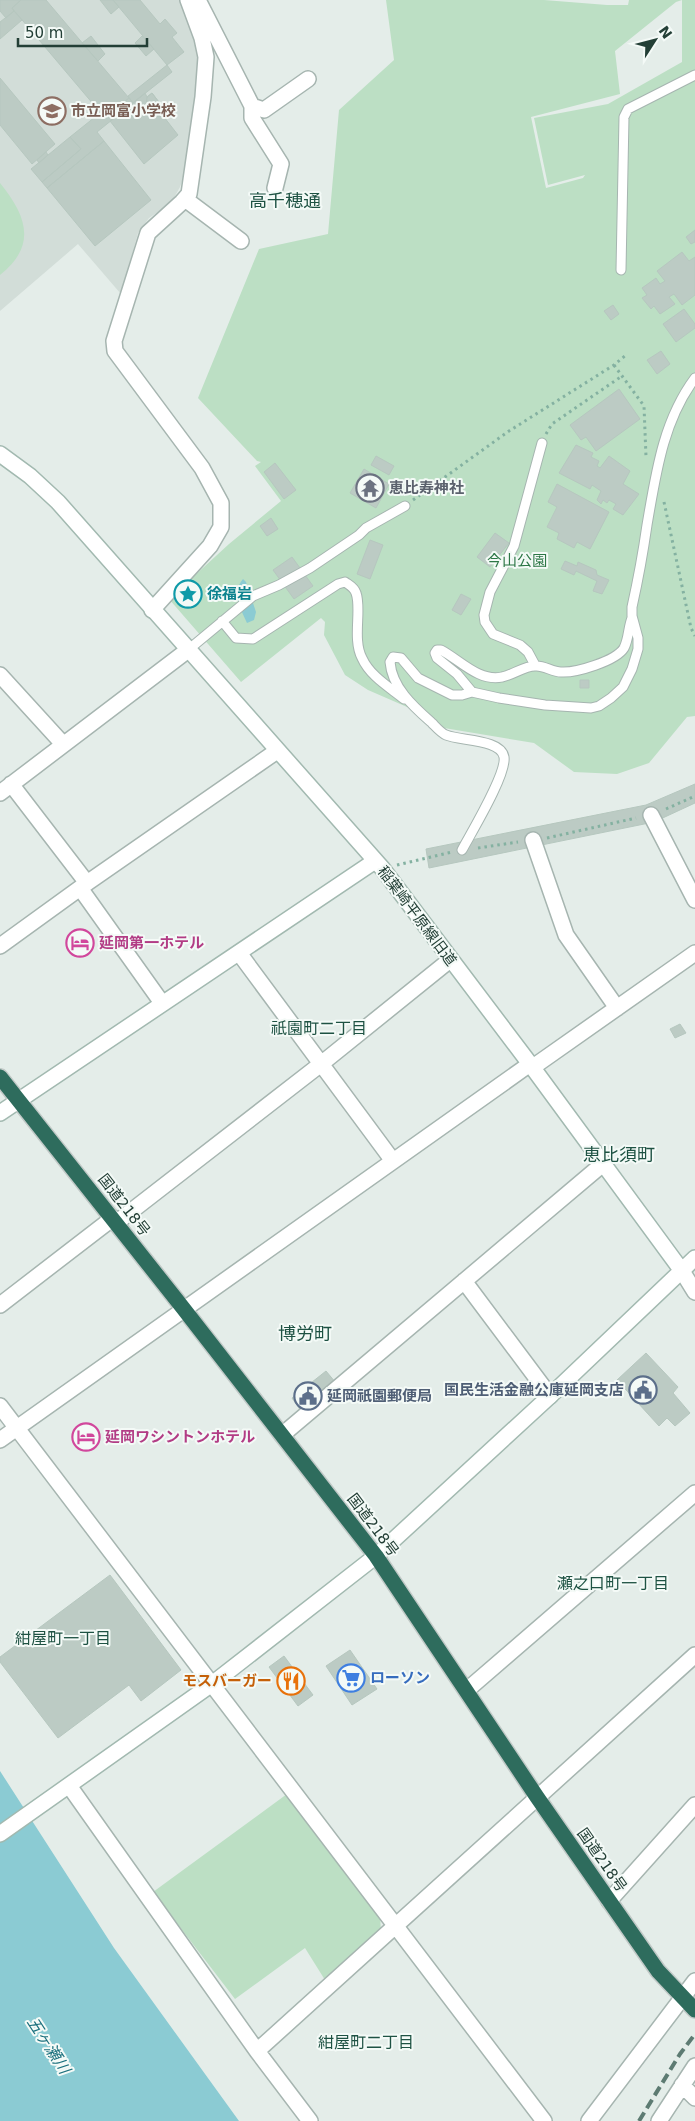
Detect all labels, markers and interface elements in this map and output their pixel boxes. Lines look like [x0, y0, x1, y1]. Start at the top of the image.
scale bar [18, 15, 146, 47]
north arrow [630, 15, 680, 65]
text: N [656, 23, 675, 42]
text: 50 m [25, 24, 63, 42]
school or university icon: 市立岡富小学校 [37, 96, 67, 126]
place label: 市立岡富小学校 [71, 102, 176, 120]
district label: 高千穂通 [249, 190, 321, 211]
temple icon: 恵比寿神社 [355, 473, 385, 503]
place label: 恵比寿神社 [389, 479, 464, 497]
park label: 今山公園 [487, 552, 547, 570]
place icon: 徐福岩 [173, 579, 203, 609]
place label: 徐福岩 [207, 585, 252, 603]
street label: 稲葉崎平原線旧道 [374, 863, 460, 969]
hotel icon: 延岡第一ホテル [65, 928, 95, 958]
place label: 延岡第一ホテル [99, 934, 204, 952]
district label: 祇園町二丁目 [271, 1019, 367, 1038]
district label: 恵比須町 [583, 1144, 655, 1165]
street label: 国道218号 [94, 1170, 154, 1240]
district label: 博労町 [278, 1323, 332, 1344]
public building icon: 国民生活金融公庫延岡支店 [628, 1375, 658, 1405]
public building icon: 延岡祇園郵便局 [293, 1381, 323, 1411]
place label: 国民生活金融公庫延岡支店 [444, 1381, 624, 1399]
place label: 延岡祇園郵便局 [327, 1387, 432, 1405]
hotel icon: 延岡ワシントンホテル [71, 1422, 101, 1452]
place label: 延岡ワシントンホテル [105, 1428, 255, 1446]
street label: 国道218号 [344, 1490, 402, 1560]
district label: 瀬之口町一丁目 [557, 1574, 669, 1593]
district label: 紺屋町一丁目 [15, 1629, 111, 1648]
supermarket icon: ローソン [336, 1663, 366, 1693]
restaurant icon: モスバーガー [276, 1666, 306, 1696]
place label: ローソン [370, 1669, 430, 1687]
place label: モスバーガー [182, 1672, 272, 1690]
street label: 国道218号 [574, 1825, 630, 1895]
water label: 五ヶ瀬川 [23, 2013, 75, 2079]
district label: 紺屋町二丁目 [318, 2033, 414, 2052]

